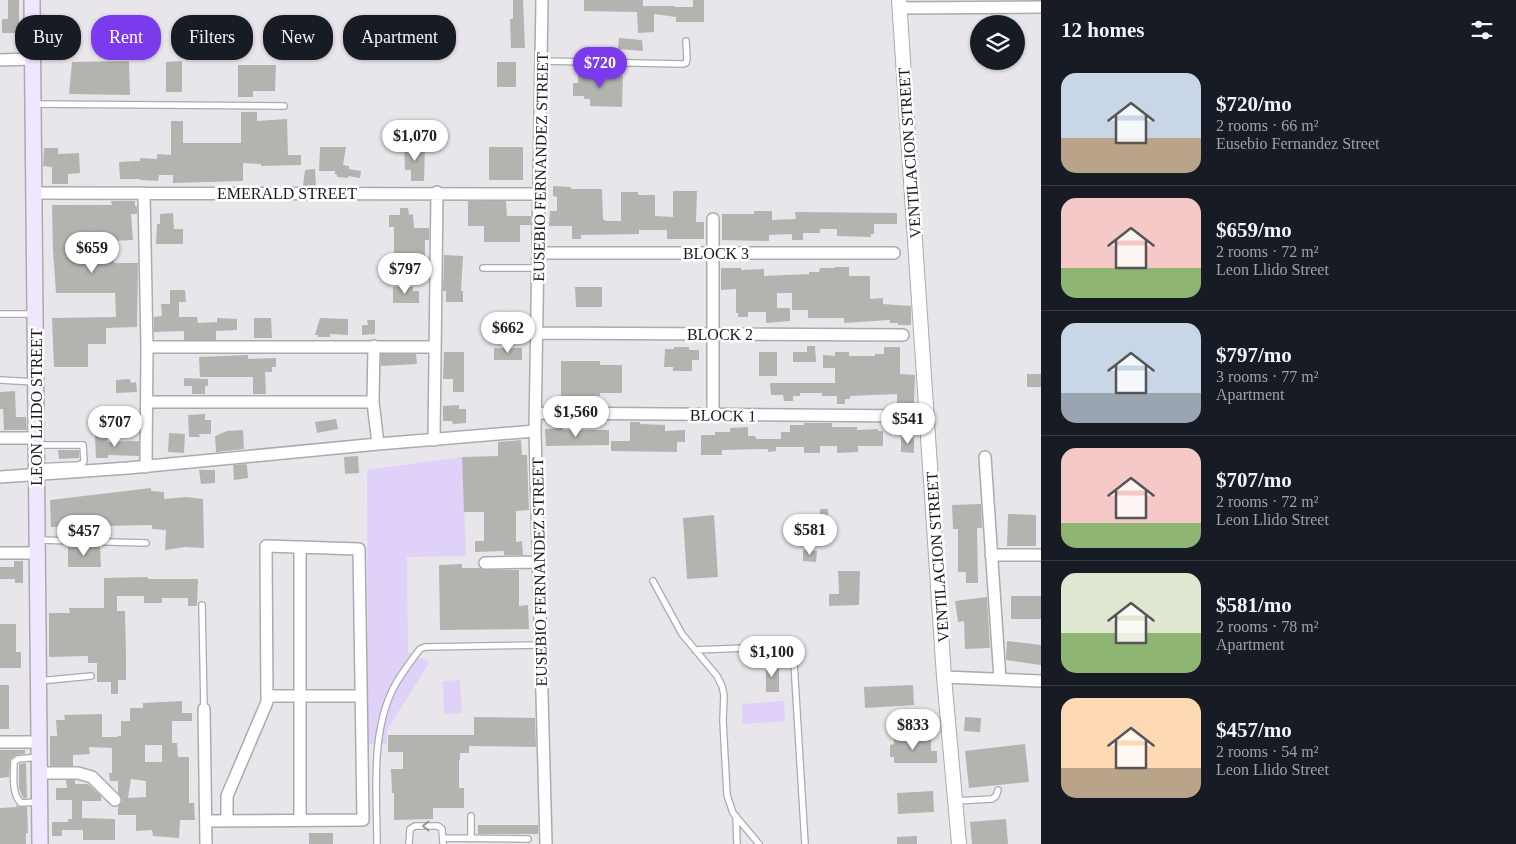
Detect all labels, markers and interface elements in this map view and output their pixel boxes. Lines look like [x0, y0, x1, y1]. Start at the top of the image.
chip: Buy [15, 15, 81, 60]
chip: Rent [91, 15, 161, 60]
chip: Filters [171, 15, 253, 60]
chip: New [263, 15, 333, 60]
chip: Apartment [343, 15, 456, 60]
map controls [970, 15, 1025, 70]
button: layers [970, 15, 1025, 70]
icon: filters [1468, 16, 1496, 44]
text: 12 homes [1061, 18, 1144, 42]
pin: $720 [570, 46, 630, 89]
street label: EUSEBIO FERNANDEZ STREET [530, 52, 551, 282]
text: $720 [584, 54, 616, 71]
street label: VENTILACION STREET [895, 67, 924, 239]
text: $720/mo [1216, 92, 1292, 116]
icon: home [1101, 93, 1161, 153]
text: 2 rooms · 66 m² [1216, 117, 1319, 134]
pin: $1,070 [374, 120, 456, 162]
text: $1,070 [393, 127, 437, 144]
text: Eusebio Fernandez Street [1216, 135, 1380, 152]
street label: EMERALD STREET [217, 185, 357, 202]
icon: home [1101, 218, 1161, 278]
text: $659/mo [1216, 218, 1292, 242]
pin: $659 [62, 232, 122, 274]
text: $659 [76, 239, 108, 256]
text: 2 rooms · 72 m² [1216, 243, 1319, 260]
street label: BLOCK 3 [683, 245, 749, 262]
pin: $797 [375, 252, 435, 295]
text: $797 [389, 260, 421, 277]
text: Leon Llido Street [1216, 261, 1329, 278]
pin: $662 [478, 312, 538, 354]
text: $662 [492, 319, 524, 336]
street label: BLOCK 2 [687, 326, 753, 343]
street label: LEON LLIDO STREET [28, 328, 45, 486]
icon: home [1101, 343, 1161, 403]
text: $797/mo [1216, 343, 1292, 367]
text: 3 rooms · 77 m² [1216, 368, 1319, 385]
text: Apartment [1216, 386, 1284, 403]
pin: $1,560 [535, 396, 617, 438]
pin: $541 [878, 402, 938, 445]
text: $1,560 [554, 403, 598, 420]
pin: $707 [85, 406, 145, 448]
street label: BLOCK 1 [690, 406, 756, 425]
text: $541 [892, 410, 924, 427]
text: $707 [99, 413, 131, 430]
street label: EUSEBIO FERNANDEZ STREET [529, 457, 550, 687]
icon: home [1101, 468, 1161, 528]
text: $707/mo [1216, 468, 1292, 492]
street label: VENTILACION STREET [923, 471, 952, 643]
text: 2 rooms · 72 m² [1216, 493, 1319, 510]
text: Leon Llido Street [1216, 511, 1329, 528]
pin: $457 [54, 514, 114, 557]
pin: $581 [780, 514, 840, 556]
text: $581 [794, 521, 826, 538]
text: $457 [68, 522, 100, 539]
icon: home [1101, 593, 1161, 653]
text: $581/mo [1216, 593, 1292, 617]
text: 2 rooms · 78 m² [1216, 618, 1319, 635]
pin: $1,100 [731, 636, 813, 678]
text: Apartment [1216, 636, 1284, 653]
text: $1,100 [750, 643, 794, 660]
pin: $833 [883, 708, 943, 751]
text: $833 [897, 716, 929, 733]
icon: home [1101, 718, 1161, 778]
text: $457/mo [1216, 718, 1292, 742]
text: 2 rooms · 54 m² [1216, 743, 1319, 760]
text: Leon Llido Street [1216, 761, 1329, 778]
one-way arrow [421, 821, 429, 831]

